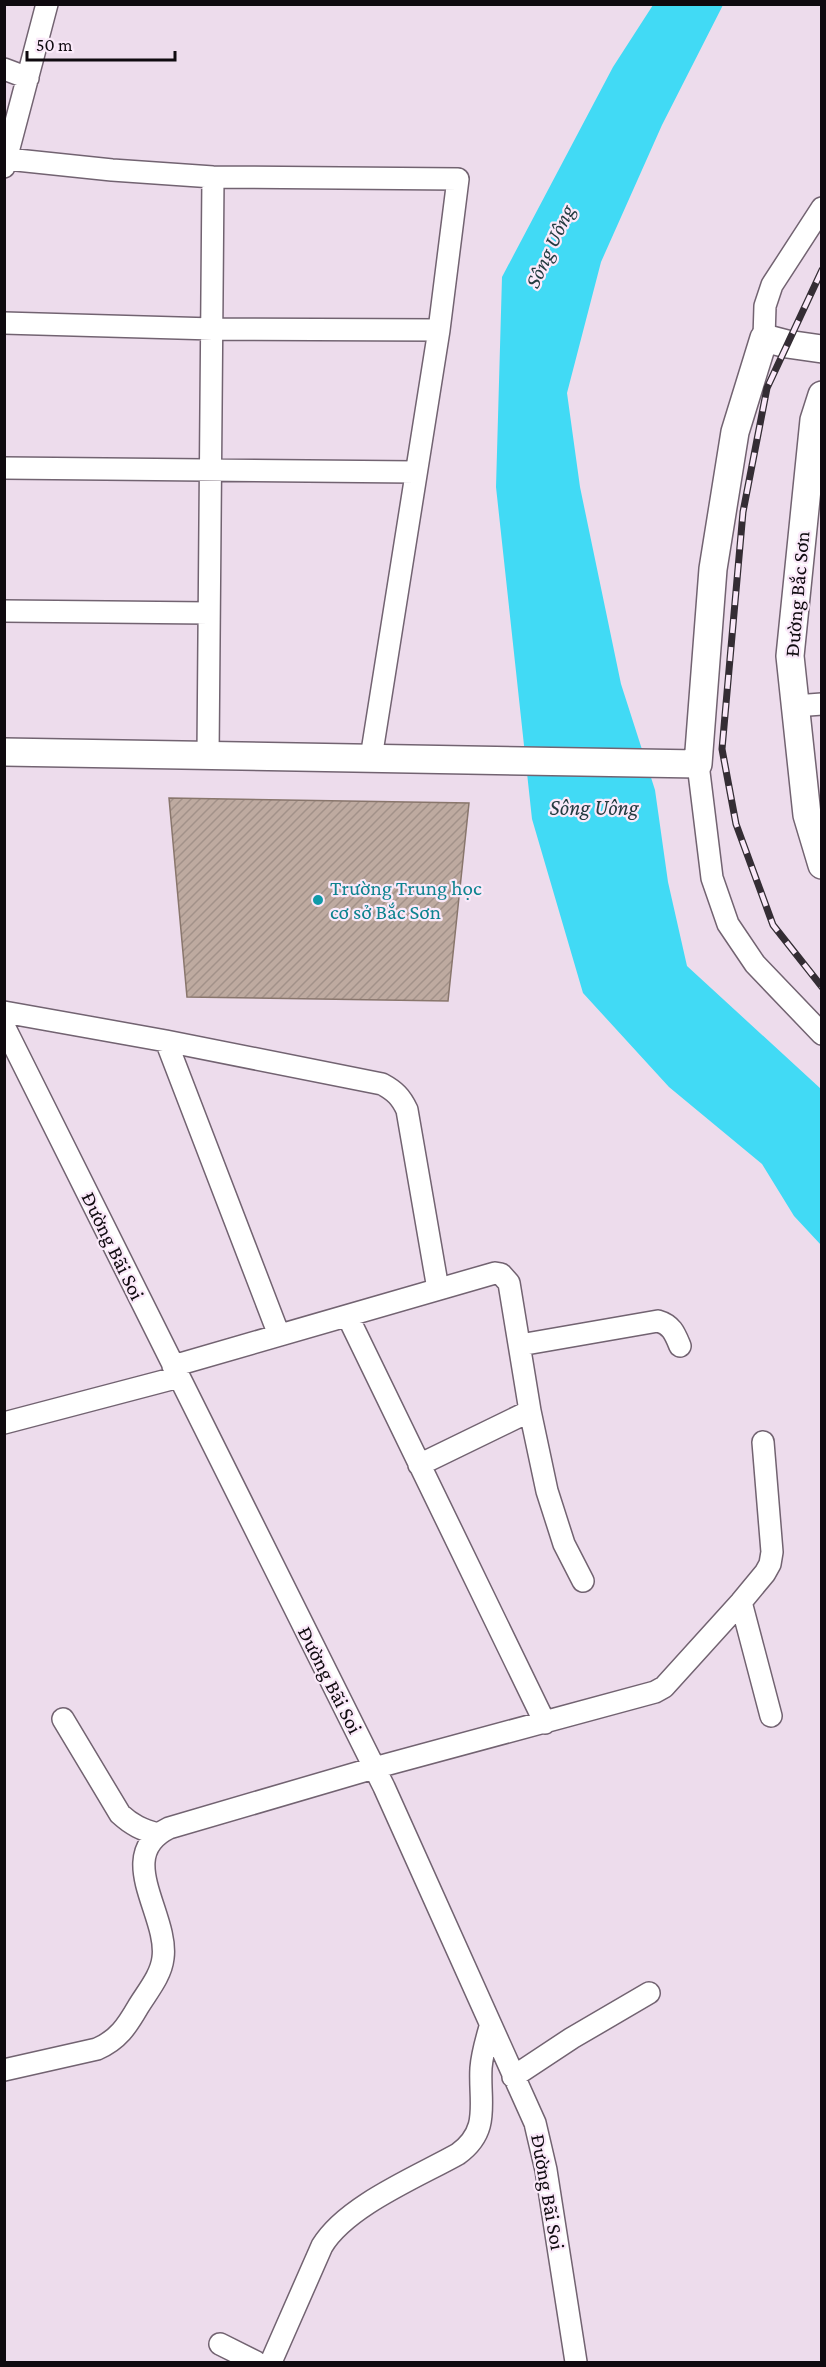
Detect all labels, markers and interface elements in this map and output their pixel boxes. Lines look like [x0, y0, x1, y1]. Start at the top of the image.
scale bar [27, 24, 176, 62]
text: 50 m [36, 35, 73, 55]
water label: Sông Uông [519, 199, 580, 292]
street label: Đường Bắc Sơn [780, 530, 814, 658]
water label: Sông Uông [549, 795, 640, 820]
place label: Trường Trung học cơ sở Bắc Sơn [330, 876, 482, 924]
marker: Trường Trung học cơ sở Bắc Sơn [311, 893, 325, 907]
street label: Đường Bãi Soi [77, 1188, 150, 1304]
street label: Đường Bãi Soi [293, 1622, 368, 1738]
street label: Đường Bãi Soi [526, 2132, 570, 2252]

